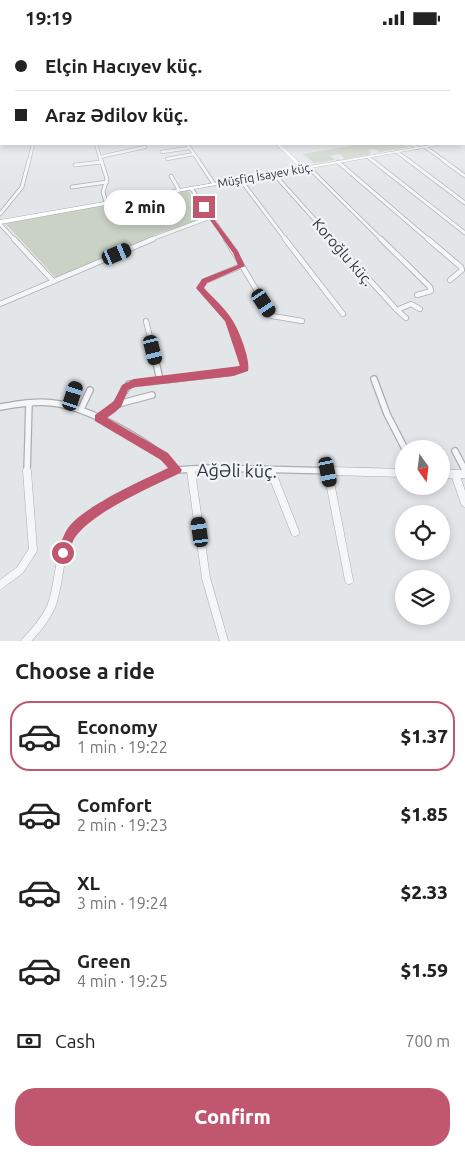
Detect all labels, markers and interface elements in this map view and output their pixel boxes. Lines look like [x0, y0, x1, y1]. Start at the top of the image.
text: 19:19 [25, 7, 73, 29]
text: Elçin Hacıyev küç. [45, 55, 202, 77]
text: Araz Ədilov küç. [45, 104, 188, 126]
street label: Müşfiq İsayev küç. [216, 160, 314, 190]
callout: 2 min [104, 189, 186, 225]
route end [193, 196, 215, 218]
text: 2 min [125, 198, 165, 216]
street label: Koroğlu küç. [309, 215, 377, 289]
car [100, 241, 133, 267]
car [249, 286, 278, 320]
car [142, 334, 163, 366]
car [61, 379, 84, 413]
north arrow [395, 440, 450, 495]
map controls [395, 440, 450, 625]
car [317, 456, 338, 488]
street label: Ağəli küç. [197, 459, 277, 481]
button: locate [395, 505, 450, 560]
car [190, 516, 209, 548]
route start [52, 542, 74, 564]
button: layers [395, 570, 450, 625]
text: Choose a ride [15, 658, 155, 683]
icon: car [17, 714, 62, 759]
text: Economy [77, 716, 158, 738]
text: $1.37 [400, 725, 448, 747]
text: 1 min · 19:22 [77, 738, 168, 756]
icon: car [17, 792, 62, 837]
text: Comfort [77, 794, 152, 816]
text: $1.85 [400, 803, 448, 825]
text: 2 min · 19:23 [77, 816, 168, 834]
icon: car [17, 870, 62, 915]
text: XL [77, 872, 100, 894]
text: $2.33 [400, 881, 448, 903]
text: 3 min · 19:24 [77, 894, 168, 912]
icon: car [17, 948, 62, 993]
text: Green [77, 950, 131, 972]
text: $1.59 [400, 959, 448, 981]
text: 4 min · 19:25 [77, 972, 168, 990]
icon: cash [15, 1027, 43, 1055]
text: Cash [55, 1030, 96, 1052]
text: 700 m [405, 1032, 450, 1050]
button: Confirm [15, 1088, 450, 1146]

